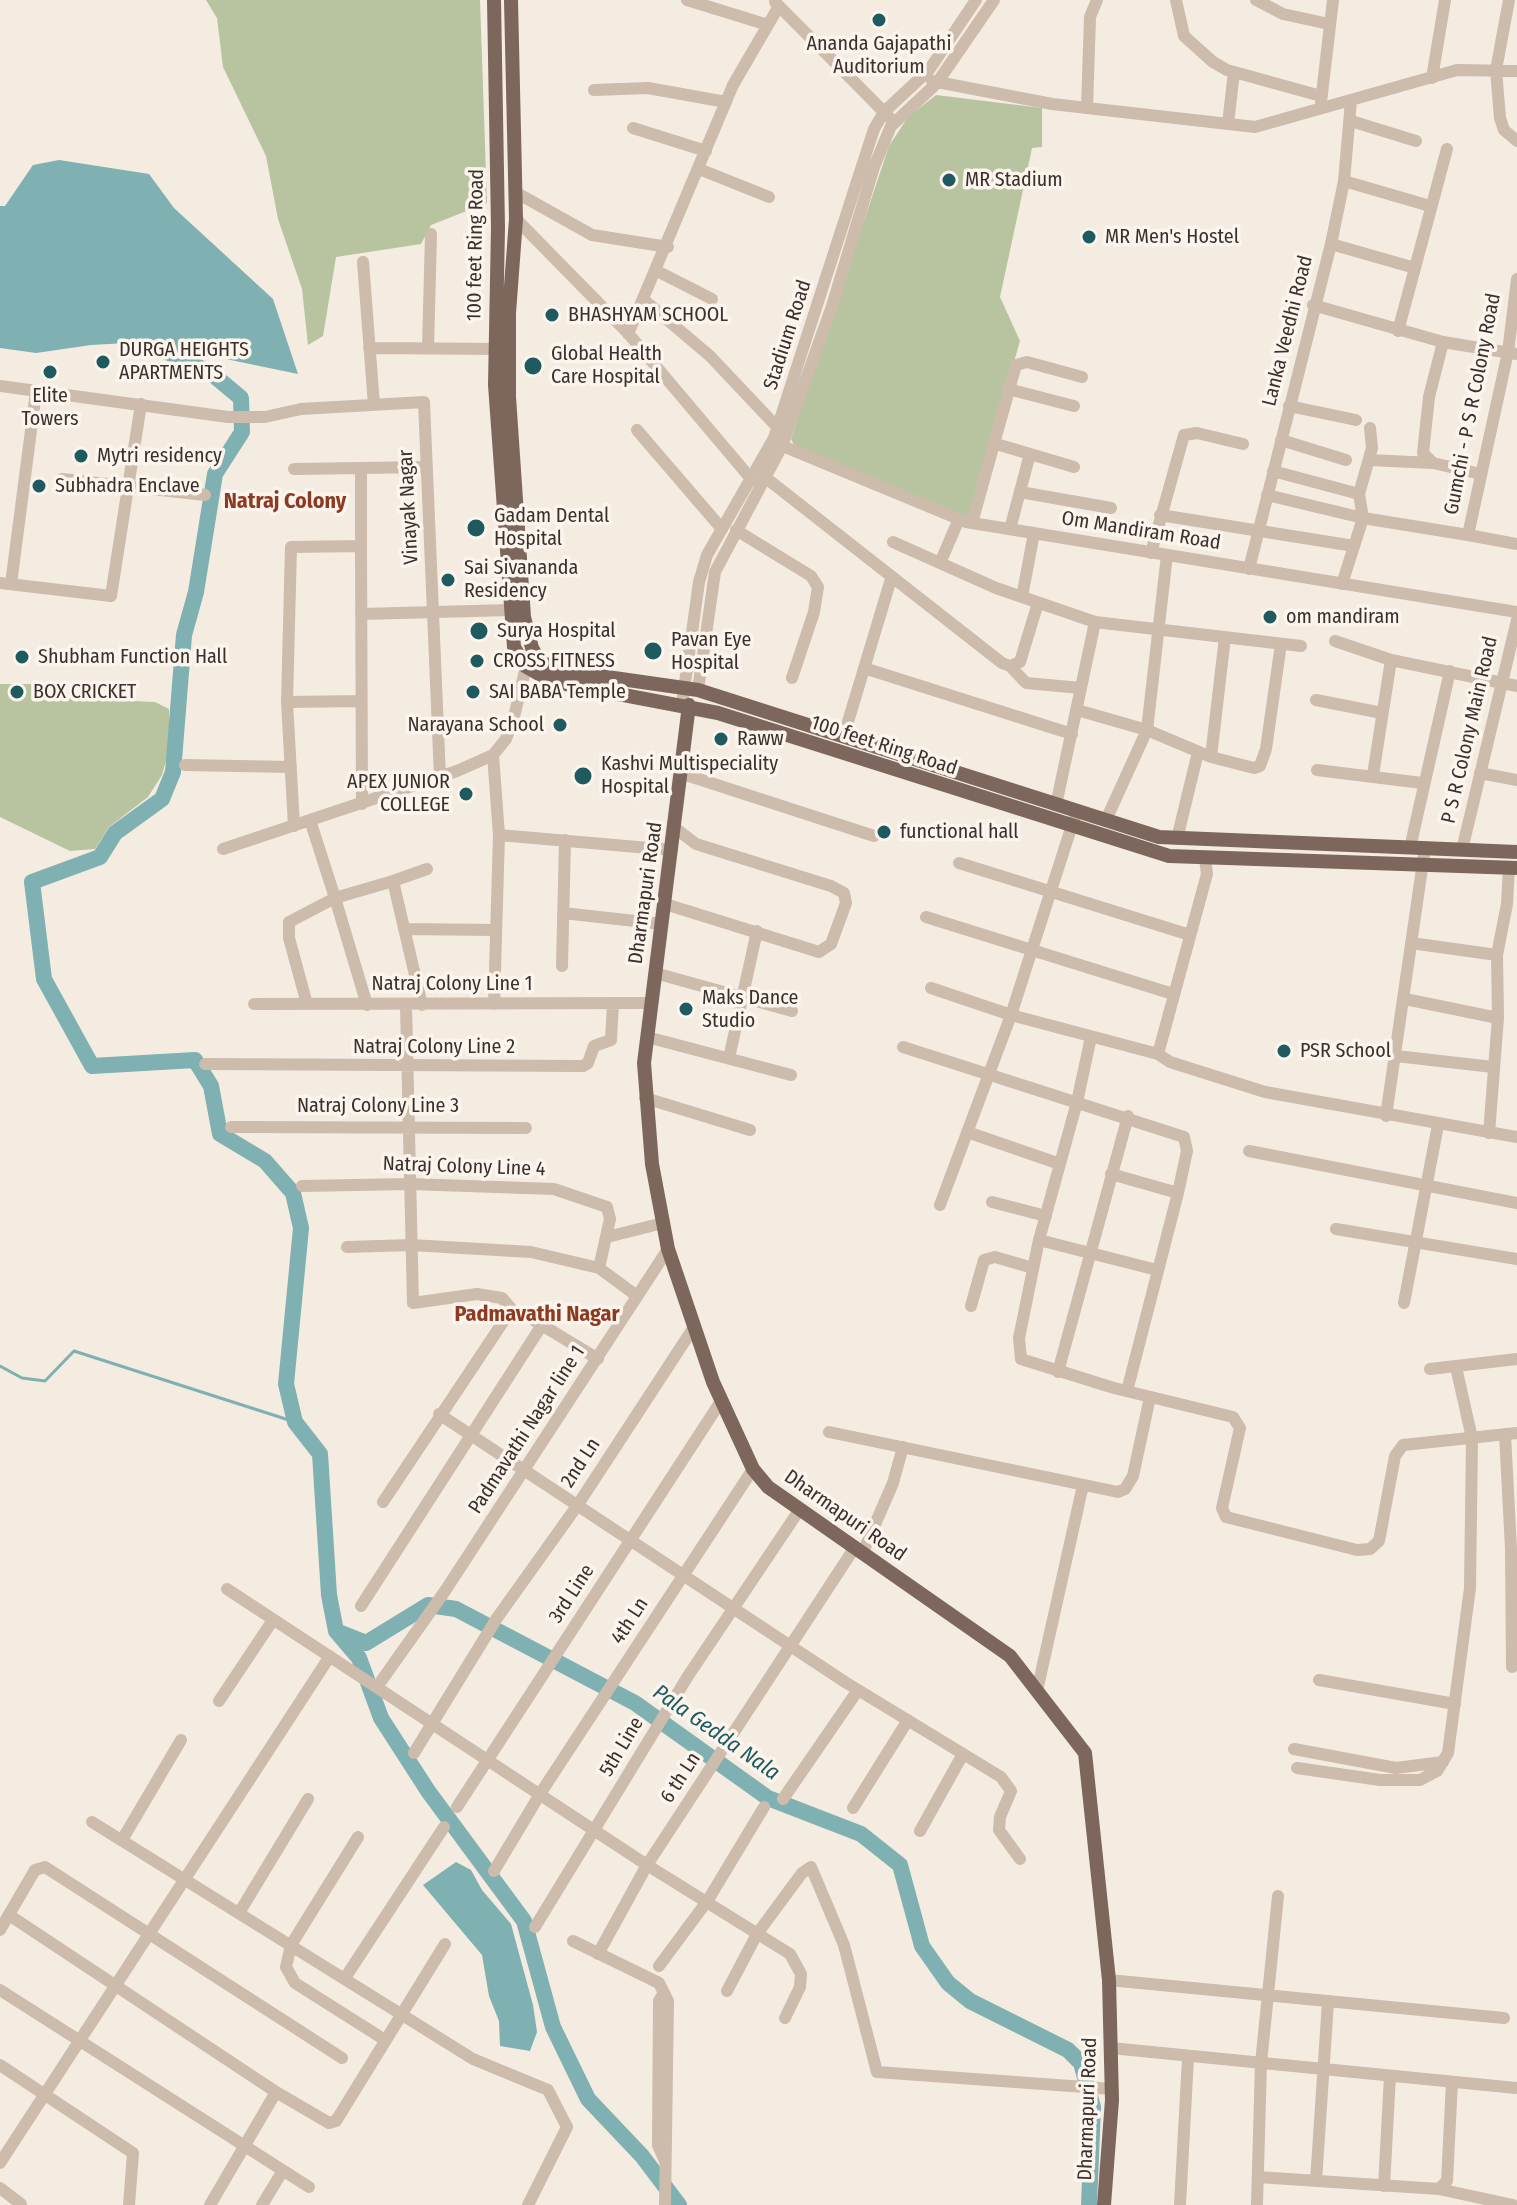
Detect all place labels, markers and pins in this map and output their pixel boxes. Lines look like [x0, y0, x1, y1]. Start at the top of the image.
marker: Ananda Gajapathi Auditorium [870, 11, 888, 29]
place label: Ananda Gajapathi Auditorium [807, 32, 951, 79]
place label: MR Stadium [965, 168, 1063, 192]
marker: MR Stadium [940, 171, 958, 189]
place label: MR Men's Hostel [1105, 225, 1239, 249]
marker: MR Men's Hostel [1080, 228, 1098, 246]
place label: BHASHYAM SCHOOL [568, 303, 728, 327]
marker: BHASHYAM SCHOOL [543, 306, 561, 324]
place label: DURGA HEIGHTS APARTMENTS [119, 338, 249, 385]
place label: Global Health Care Hospital [551, 342, 662, 389]
marker: DURGA HEIGHTS APARTMENTS [94, 353, 112, 371]
marker: Global Health Care Hospital [522, 355, 544, 377]
marker: Elite Towers [41, 363, 59, 381]
place label: Elite Towers [22, 384, 78, 431]
place label: Mytri residency [97, 444, 222, 468]
marker: Mytri residency [72, 447, 90, 465]
place label: Subhadra Enclave [55, 474, 200, 498]
marker: Subhadra Enclave [30, 477, 48, 495]
place label: Gadam Dental Hospital [494, 504, 609, 551]
marker: Gadam Dental Hospital [465, 517, 487, 539]
place label: Sai Sivananda Residency [464, 556, 578, 603]
marker: Sai Sivananda Residency [439, 571, 457, 589]
place label: om mandiram [1286, 605, 1400, 629]
marker: om mandiram [1261, 608, 1279, 626]
place label: Surya Hospital [497, 619, 616, 643]
marker: Surya Hospital [468, 620, 490, 642]
place label: Pavan Eye Hospital [671, 628, 751, 675]
marker: Pavan Eye Hospital [642, 640, 664, 662]
place label: Shubham Function Hall [38, 645, 227, 669]
marker: Shubham Function Hall [13, 648, 31, 666]
place label: CROSS FITNESS [493, 649, 615, 673]
marker: CROSS FITNESS [468, 652, 486, 670]
place label: BOX CRICKET [33, 680, 136, 704]
place label: SAI BABA Temple [489, 680, 626, 704]
marker: BOX CRICKET [8, 683, 26, 701]
marker: SAI BABA Temple [464, 683, 482, 701]
place label: Narayana School [407, 713, 544, 737]
marker: Narayana School [551, 716, 569, 734]
place label: Raww [737, 727, 784, 751]
marker: Raww [712, 730, 730, 748]
place label: Kashvi Multispeciality Hospital [601, 752, 778, 799]
marker: Kashvi Multispeciality Hospital [572, 765, 594, 787]
place label: APEX JUNIOR COLLEGE [347, 770, 450, 817]
marker: APEX JUNIOR COLLEGE [457, 785, 475, 803]
place label: functional hall [900, 820, 1019, 844]
marker: functional hall [875, 823, 893, 841]
place label: Maks Dance Studio [702, 986, 798, 1033]
marker: Maks Dance Studio [677, 1000, 695, 1018]
place label: PSR School [1300, 1039, 1391, 1063]
marker: PSR School [1275, 1042, 1293, 1060]

